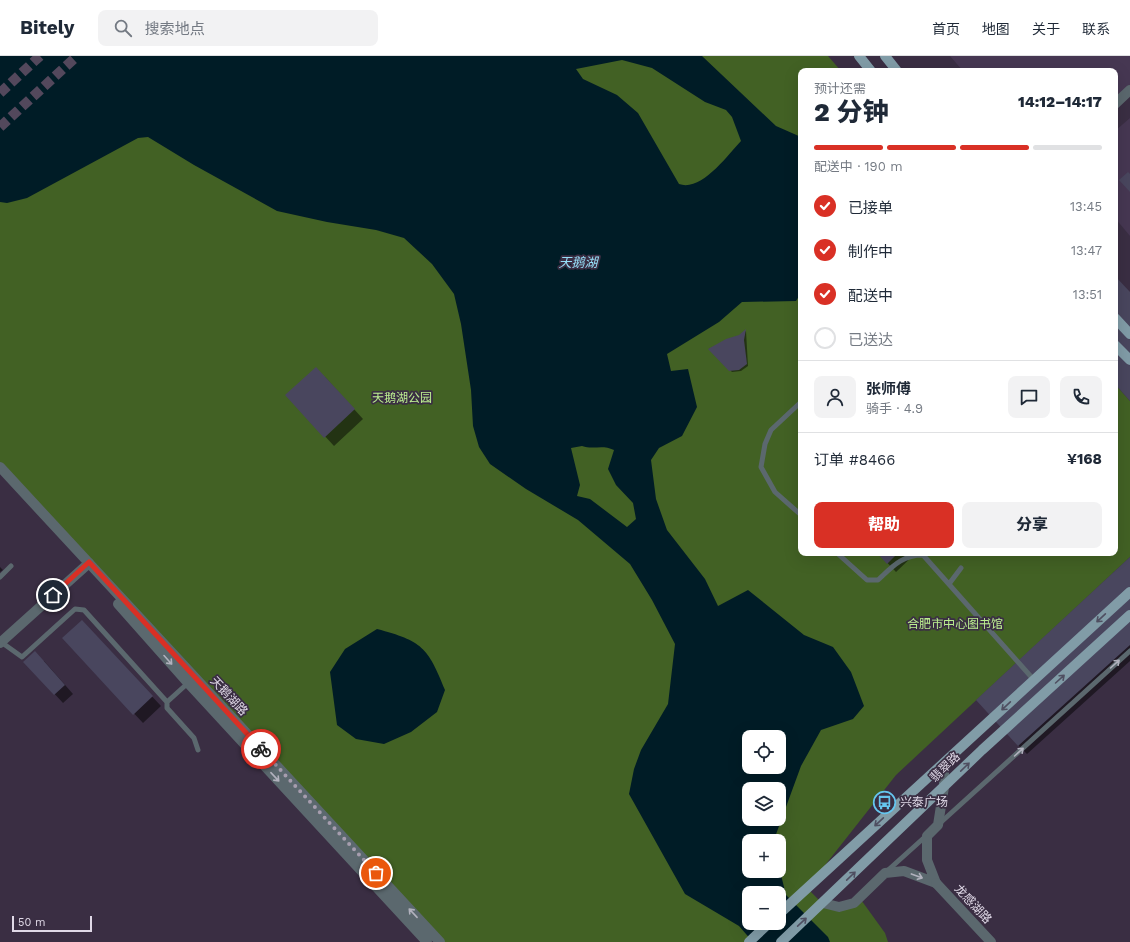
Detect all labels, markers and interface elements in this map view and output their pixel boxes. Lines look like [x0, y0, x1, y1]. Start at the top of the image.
search box [98, 10, 378, 46]
text: Bitely [20, 16, 74, 39]
icon: search [112, 17, 134, 39]
text: 搜索地点 [144, 20, 204, 38]
text: 首页 [932, 21, 960, 37]
text: 地图 [982, 21, 1010, 37]
text: 关于 [1032, 21, 1060, 37]
text: 联系 [1082, 21, 1110, 37]
text: 预计还需 [814, 81, 866, 96]
text: 14:12–14:17 [1018, 93, 1102, 111]
text: 2 分钟 [814, 97, 889, 127]
text: 配送中 · 190 m [814, 159, 903, 174]
icon: check [814, 195, 836, 217]
text: 已接单 [848, 199, 893, 217]
text: 13:45 [1070, 199, 1102, 214]
icon: check [814, 239, 836, 261]
text: 制作中 [848, 243, 893, 261]
text: 13:47 [1071, 243, 1102, 258]
water label: 天鹅湖 [558, 255, 599, 270]
icon: check [814, 283, 836, 305]
text: 配送中 [848, 287, 893, 305]
text: 13:51 [1073, 287, 1102, 302]
text: 已送达 [848, 331, 893, 349]
button: person [814, 376, 856, 418]
button: chat [1008, 376, 1050, 418]
button: phone [1060, 376, 1102, 418]
text: 张师傅 [866, 380, 911, 398]
park label: 天鹅湖公园 [372, 391, 432, 405]
text: 骑手 · 4.9 [866, 401, 923, 416]
text: ¥168 [1067, 450, 1102, 468]
text: 订单 #8466 [814, 451, 895, 469]
button: 帮助 [814, 502, 954, 548]
button: 分享 [962, 502, 1102, 548]
pin [36, 578, 70, 612]
icon: home [42, 584, 64, 606]
one-way arrow [1096, 613, 1106, 623]
park label: 合肥市中心图书馆 [907, 617, 1003, 631]
one-way arrow [163, 655, 172, 665]
one-way arrow [1110, 660, 1121, 669]
street label: 天鹅湖路 [208, 674, 250, 718]
one-way arrow [1055, 674, 1066, 683]
one-way arrow [1001, 701, 1011, 711]
courier [241, 729, 281, 769]
map controls [742, 730, 786, 930]
button: locate [742, 730, 786, 774]
icon: bike [250, 738, 272, 760]
one-way arrow [1014, 747, 1024, 756]
street label: 翡翠路 [927, 749, 963, 785]
one-way arrow [960, 762, 970, 771]
one-way arrow [270, 772, 279, 782]
button: layers [742, 782, 786, 826]
bus stop icon: 兴泰广场 [872, 789, 898, 815]
place label: 兴泰广场 [900, 795, 948, 809]
one-way arrow [874, 818, 884, 827]
button: + [742, 834, 786, 878]
pin [359, 856, 393, 890]
icon: bag [365, 862, 387, 884]
one-way arrow [846, 871, 856, 881]
one-way arrow [911, 873, 924, 880]
street label: 龙感湖路 [952, 882, 994, 926]
button: − [742, 886, 786, 930]
one-way arrow [409, 909, 418, 919]
scale bar [12, 914, 92, 933]
text: 50 m [18, 916, 45, 929]
one-way arrow [797, 918, 807, 927]

